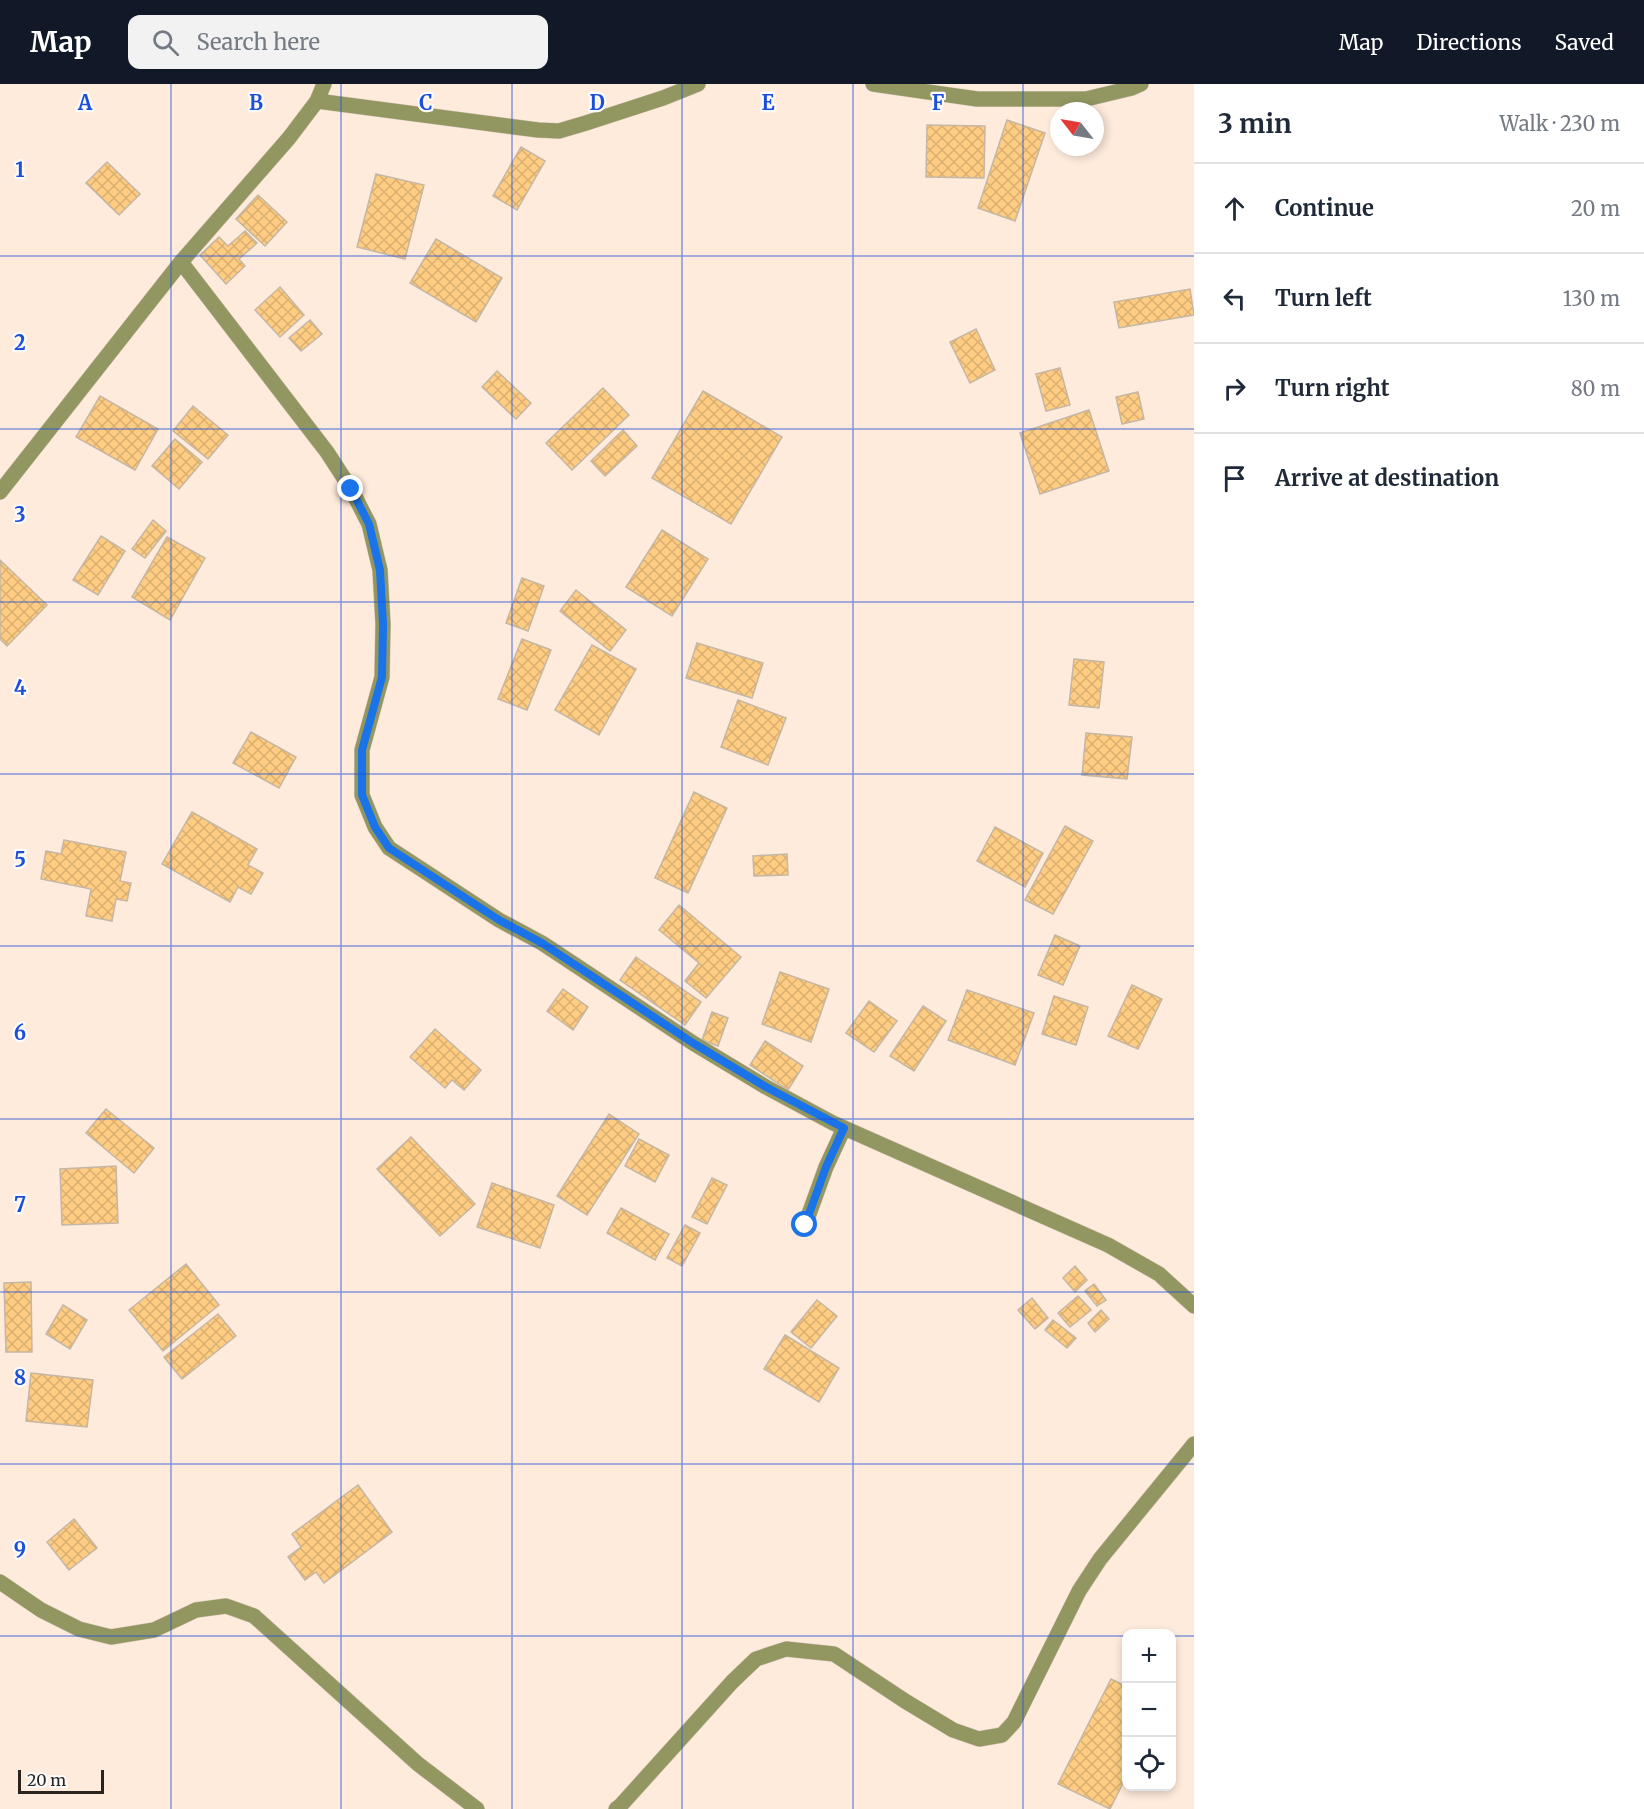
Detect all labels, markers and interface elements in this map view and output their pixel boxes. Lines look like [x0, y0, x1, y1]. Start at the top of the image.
search box [128, 15, 548, 69]
text: Map [30, 24, 92, 60]
icon: search [149, 26, 182, 59]
text: Search here [197, 28, 320, 56]
text: Map [1339, 29, 1383, 56]
text: Directions [1416, 29, 1521, 56]
text: Saved [1554, 29, 1614, 56]
text: A [77, 90, 93, 115]
text: B [249, 90, 263, 115]
text: C [419, 90, 433, 115]
text: D [589, 90, 605, 115]
text: E [761, 90, 775, 115]
text: F [932, 90, 945, 115]
north arrow [1050, 102, 1104, 156]
text: 3 min [1218, 107, 1292, 140]
text: Walk · 230 m [1500, 111, 1620, 136]
text: 1 [15, 157, 25, 182]
icon: ahead [1218, 192, 1251, 225]
text: Continue [1275, 194, 1374, 222]
text: 20 m [1571, 196, 1620, 221]
icon: left [1218, 282, 1251, 315]
text: Turn left [1275, 284, 1372, 312]
text: 130 m [1563, 286, 1620, 311]
text: 2 [14, 330, 26, 355]
icon: right [1218, 372, 1251, 405]
text: Turn right [1275, 374, 1389, 402]
text: 80 m [1571, 376, 1620, 401]
icon: arrive [1218, 462, 1251, 495]
text: Arrive at destination [1275, 464, 1499, 492]
route end [337, 475, 363, 501]
text: 3 [14, 502, 26, 527]
text: 4 [14, 675, 27, 700]
text: 5 [14, 847, 26, 872]
text: 6 [14, 1020, 26, 1045]
text: 7 [14, 1192, 26, 1217]
route start [791, 1211, 817, 1237]
text: 8 [14, 1365, 26, 1390]
text: 9 [14, 1537, 26, 1562]
map controls [1122, 1629, 1176, 1791]
button: + [1122, 1629, 1176, 1683]
button: − [1122, 1683, 1176, 1737]
button: locate [1122, 1737, 1176, 1791]
scale bar [18, 1767, 104, 1794]
text: 20 m [27, 1770, 66, 1790]

